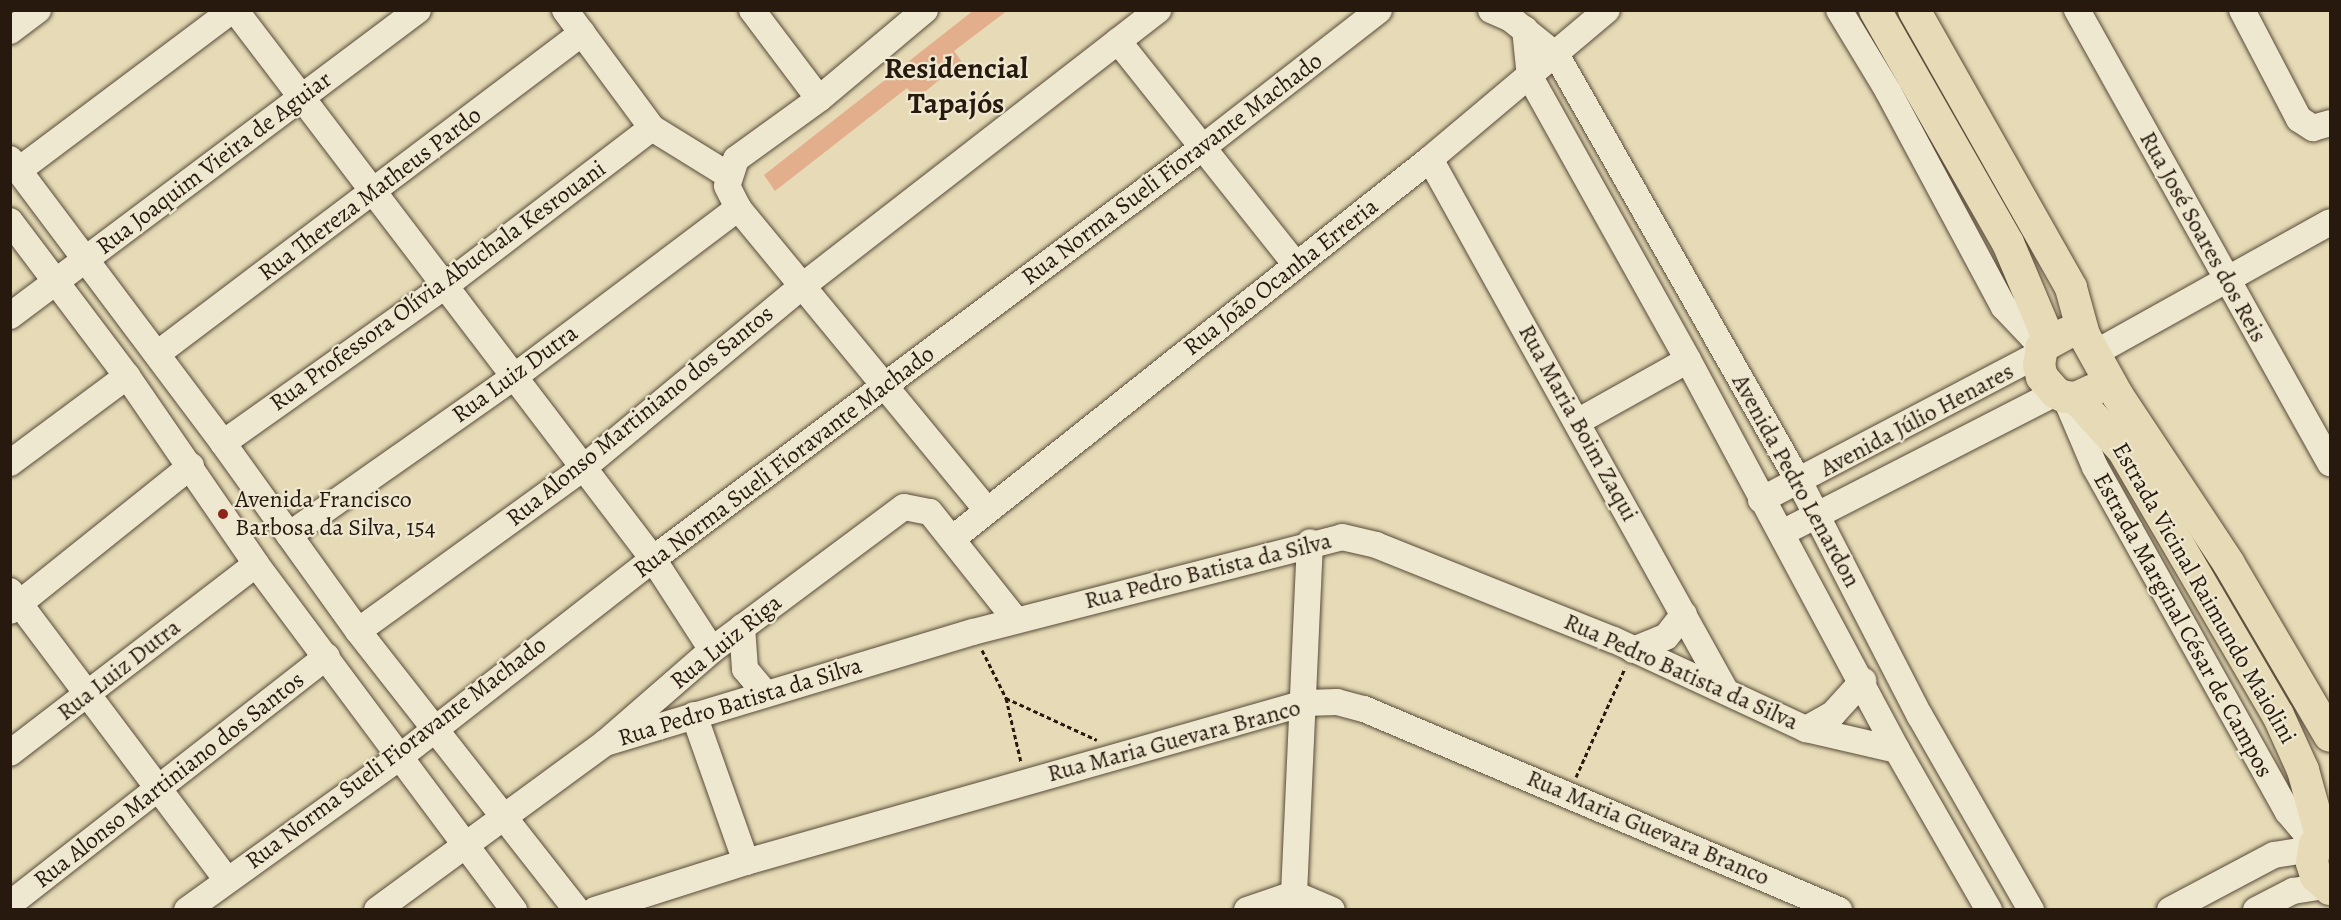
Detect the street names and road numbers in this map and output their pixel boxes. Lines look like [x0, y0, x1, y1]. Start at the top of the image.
street label: Rua Norma Sueli Fioravante Machado [1016, 46, 1328, 292]
street label: Rua Joaquim Vieira de Aguiar [91, 65, 337, 261]
street label: Rua Thereza Matheus Pardo [253, 101, 487, 287]
street label: Rua José Soares dos Reis [2133, 127, 2273, 347]
street label: Rua Professora Olívia Abuchala Kesrouani [264, 154, 612, 418]
street label: Rua João Ocanha Erreria [1178, 192, 1384, 362]
street label: Rua Alonso Martiniano dos Santos [501, 299, 779, 533]
street label: Rua Luiz Dutra [446, 319, 584, 429]
street label: Rua Maria Boim Zaqui [1512, 320, 1644, 526]
street label: Rua Norma Sueli Fioravante Machado [628, 339, 940, 585]
street label: Avenida Júlio Henares [1815, 357, 2019, 483]
street label: Avenida Pedro Lenardon [1725, 370, 1867, 592]
street label: Estrada Vicinal Raimundo Maiolini [2106, 437, 2302, 749]
street label: Estrada Marginal César de Campos [2087, 468, 2279, 782]
street label: Rua Pedro Batista da Silva [1082, 526, 1334, 616]
street label: Rua Luiz Riga [665, 588, 787, 696]
street label: Rua Pedro Batista da Silva [1559, 607, 1803, 737]
street label: Rua Luiz Dutra [52, 613, 186, 727]
street label: Rua Norma Sueli Fioravante Machado [240, 630, 552, 876]
street label: Rua Pedro Batista da Silva [615, 651, 865, 753]
street label: Rua Alonso Martiniano dos Santos [28, 665, 310, 895]
street label: Rua Maria Guevara Branco [1044, 693, 1304, 789]
street label: Rua Maria Guevara Branco [1522, 764, 1774, 892]

